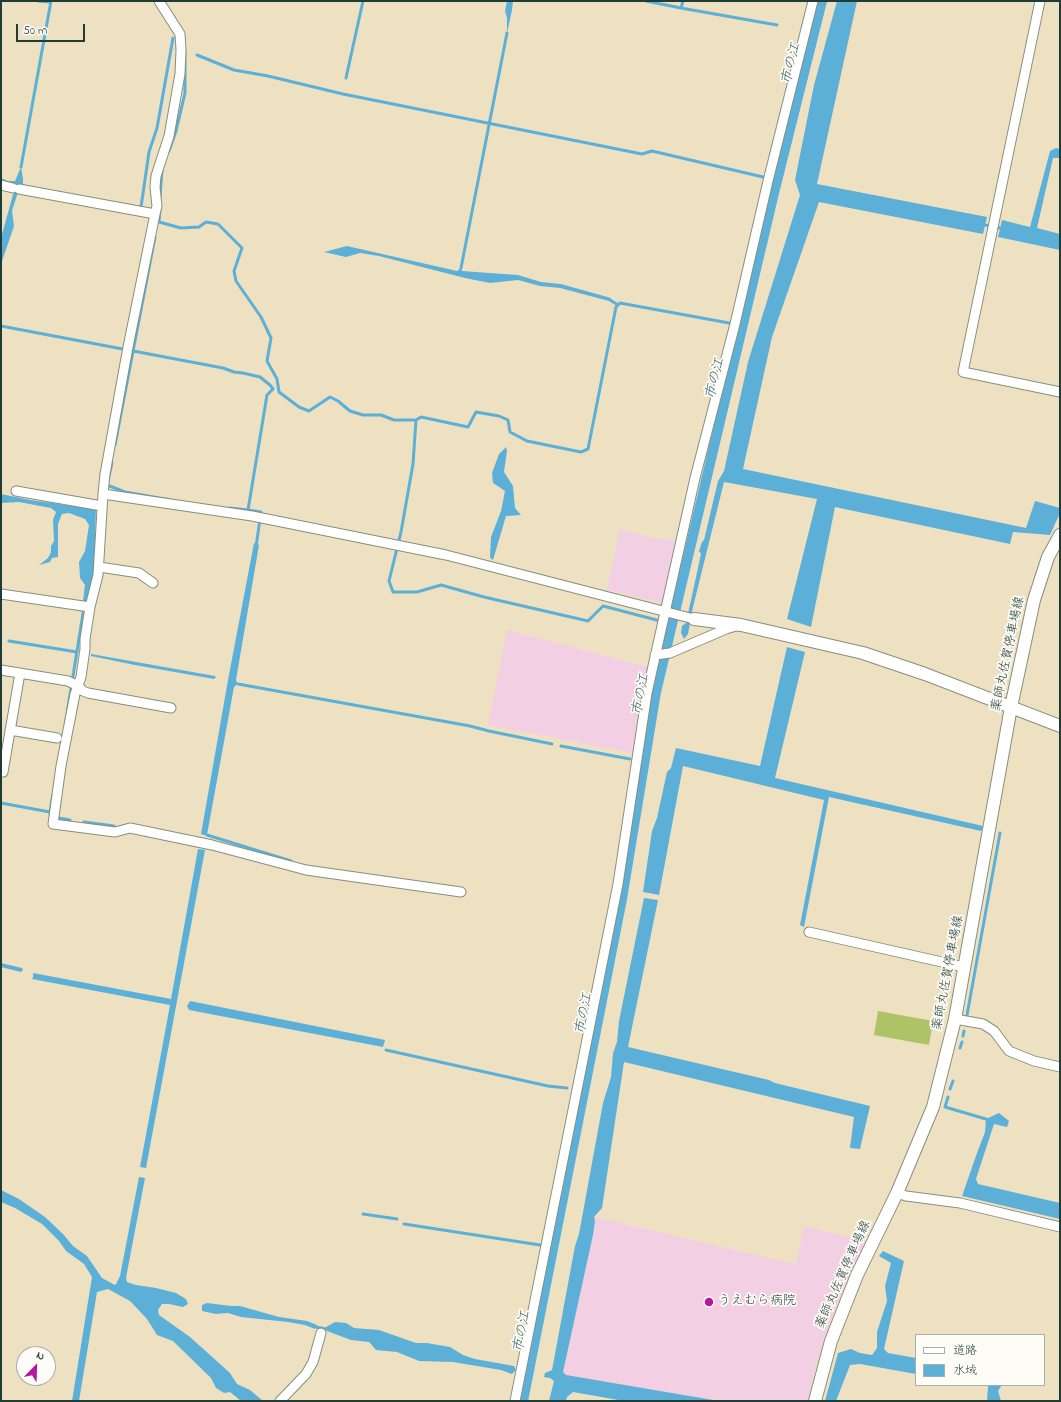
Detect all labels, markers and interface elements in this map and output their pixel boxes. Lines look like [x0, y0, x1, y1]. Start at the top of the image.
scale bar [18, 16, 87, 42]
text: 50 m [23, 22, 47, 40]
water label: 市の江 [779, 42, 805, 86]
water label: 市の江 [703, 357, 729, 401]
street label: 薬師丸佐賀停車場線 [989, 595, 1029, 713]
water label: 市の江 [630, 673, 654, 717]
street label: 薬師丸佐賀停車場線 [930, 914, 968, 1032]
water label: 市の江 [573, 992, 597, 1036]
street label: 薬師丸佐賀停車場線 [813, 1218, 875, 1332]
place label: うえむら病院 [718, 1294, 796, 1310]
marker: うえむら病院 [703, 1296, 715, 1308]
water label: 市の江 [511, 1310, 535, 1354]
legend [915, 1334, 1045, 1386]
text: 道路 [953, 1342, 977, 1360]
north arrow [16, 1346, 56, 1386]
text: N [34, 1347, 47, 1365]
text: 水域 [953, 1362, 977, 1380]

